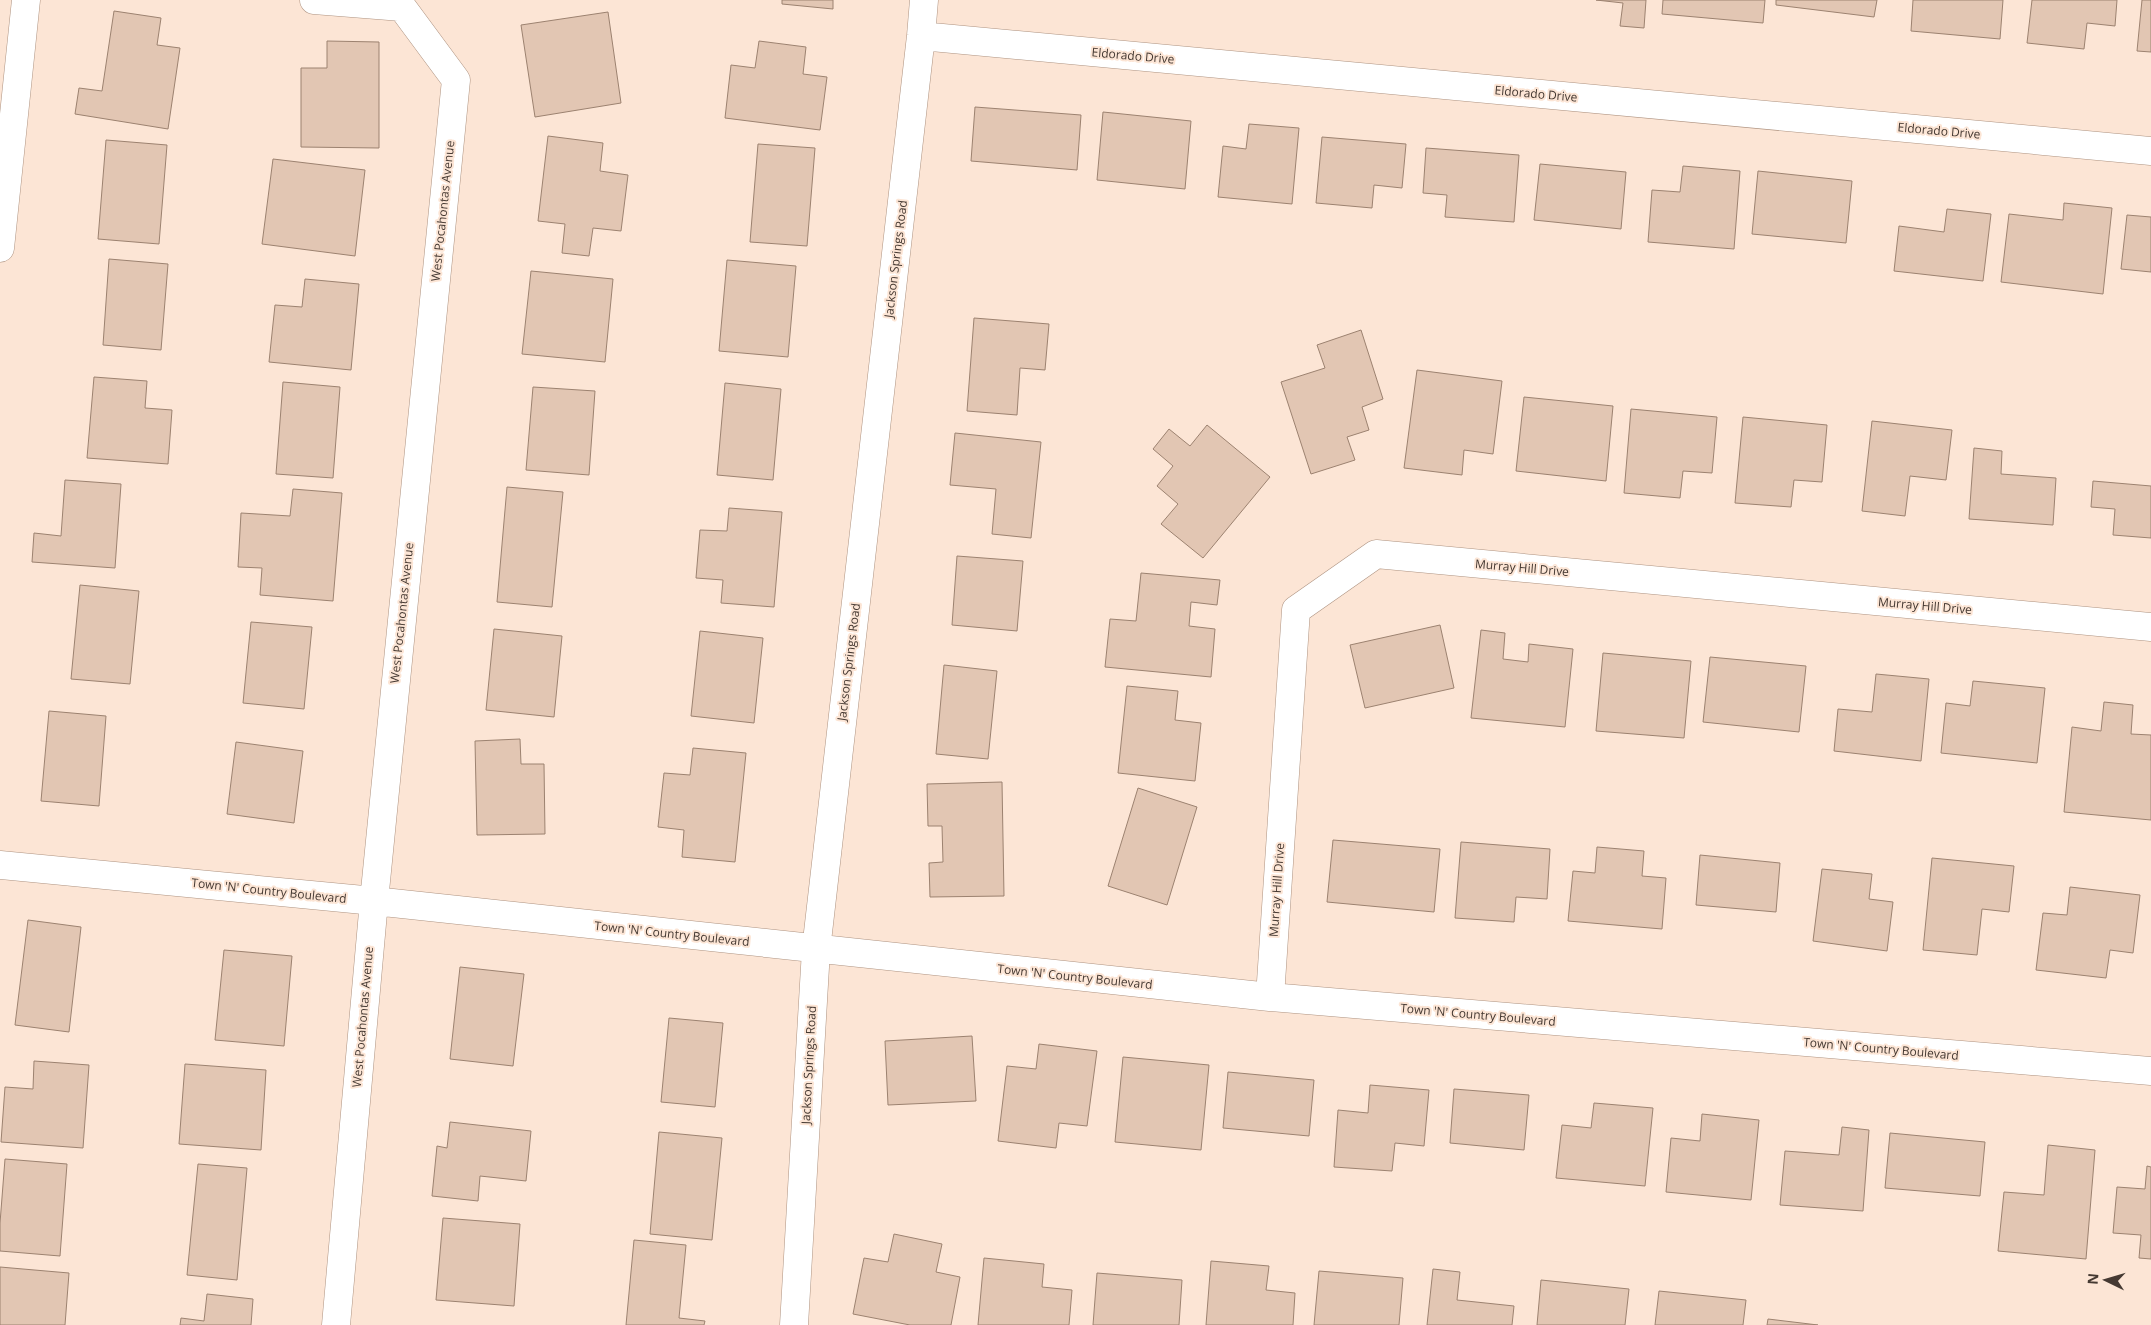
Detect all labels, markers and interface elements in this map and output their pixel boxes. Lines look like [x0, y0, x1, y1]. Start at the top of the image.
street label: Eldorado Drive [1091, 43, 1175, 68]
street label: Eldorado Drive [1494, 81, 1578, 106]
street label: Eldorado Drive [1897, 118, 1981, 143]
street label: West Pocahontas Avenue [427, 140, 458, 282]
street label: Jackson Springs Road [880, 199, 911, 320]
street label: West Pocahontas Avenue [386, 542, 417, 684]
street label: Murray Hill Drive [1474, 555, 1570, 580]
street label: Murray Hill Drive [1877, 593, 1973, 618]
street label: Jackson Springs Road [833, 602, 864, 723]
street label: Murray Hill Drive [1265, 842, 1288, 938]
street label: Town 'N' Country Boulevard [191, 874, 347, 907]
street label: Town 'N' Country Boulevard [594, 917, 750, 950]
street label: West Pocahontas Avenue [348, 946, 377, 1088]
street label: Town 'N' Country Boulevard [997, 960, 1153, 993]
street label: Town 'N' Country Boulevard [1400, 999, 1556, 1030]
street label: Jackson Springs Road [797, 1005, 820, 1126]
street label: Town 'N' Country Boulevard [1803, 1033, 1959, 1064]
north arrow [2081, 1255, 2131, 1305]
text: N [2083, 1272, 2103, 1285]

